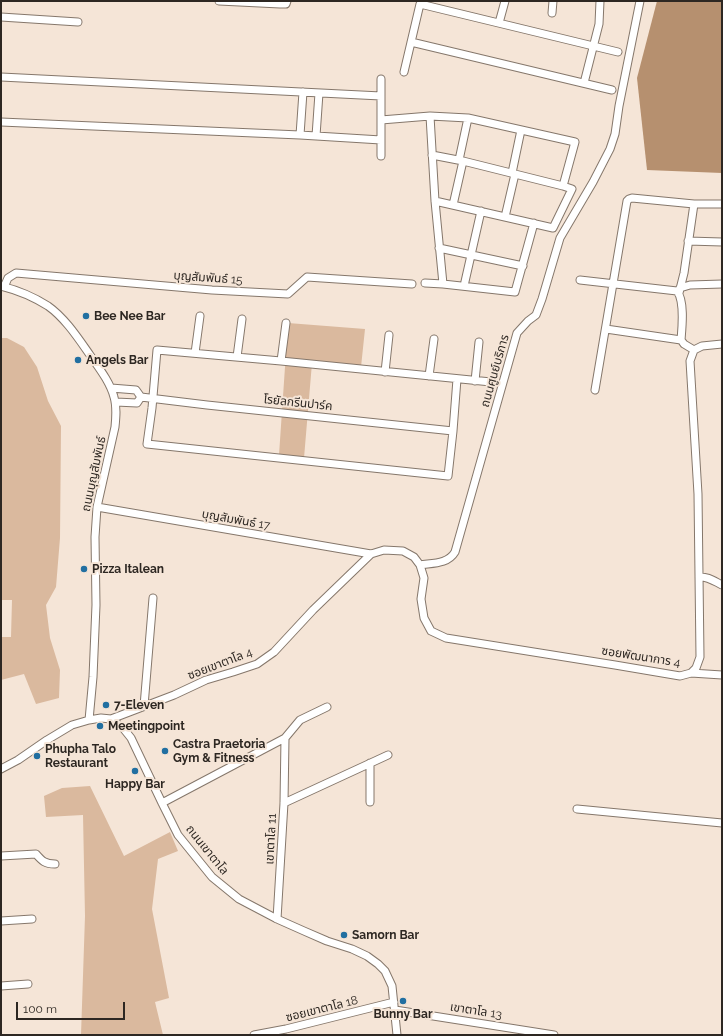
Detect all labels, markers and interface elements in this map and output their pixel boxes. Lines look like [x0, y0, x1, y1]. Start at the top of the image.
street label: บุญสัมพันธ์ 15 [173, 268, 243, 288]
place label: Bee Nee Bar [94, 309, 165, 323]
marker: Bee Nee Bar [81, 311, 91, 321]
street label: ถนนศูนย์บริการ [478, 333, 512, 409]
place label: Angels Bar [86, 353, 148, 367]
marker: Angels Bar [73, 355, 83, 365]
street label: โรยัลกรีนปาร์ค [263, 392, 333, 414]
street label: ถนนบุญสัมพันธ์ [79, 435, 109, 513]
street label: บุญสัมพันธ์ 17 [201, 507, 271, 533]
place label: Pizza Italean [92, 562, 164, 576]
marker: Pizza Italean [79, 564, 89, 574]
street label: ซอยพัฒนาการ 4 [601, 644, 681, 670]
street label: ซอยเขาตาโล 4 [186, 645, 254, 683]
place label: 7-Eleven [114, 698, 164, 712]
marker: 7-Eleven [101, 700, 111, 710]
place label: Meetingpoint [108, 719, 185, 733]
marker: Meetingpoint [95, 721, 105, 731]
place label: Castra Praetoria Gym & Fitness [173, 737, 265, 765]
place label: Phupha Talo Restaurant [45, 742, 116, 770]
marker: Castra Praetoria Gym & Fitness [160, 746, 170, 756]
marker: Phupha Talo Restaurant [32, 751, 42, 761]
marker: Happy Bar [130, 766, 140, 776]
place label: Happy Bar [105, 777, 165, 791]
street label: เขาตาโล 11 [262, 813, 280, 865]
street label: ถนนเขาตาโล [183, 822, 231, 878]
place label: Samorn Bar [352, 928, 419, 942]
marker: Samorn Bar [339, 930, 349, 940]
street label: ซอยเขาตาโล 18 [284, 993, 360, 1025]
scale bar [18, 994, 127, 1020]
marker: Bunny Bar [398, 996, 408, 1006]
street label: เขาตาโล 13 [449, 1000, 503, 1022]
text: 100 m [23, 1002, 57, 1016]
place label: Bunny Bar [373, 1007, 433, 1021]

